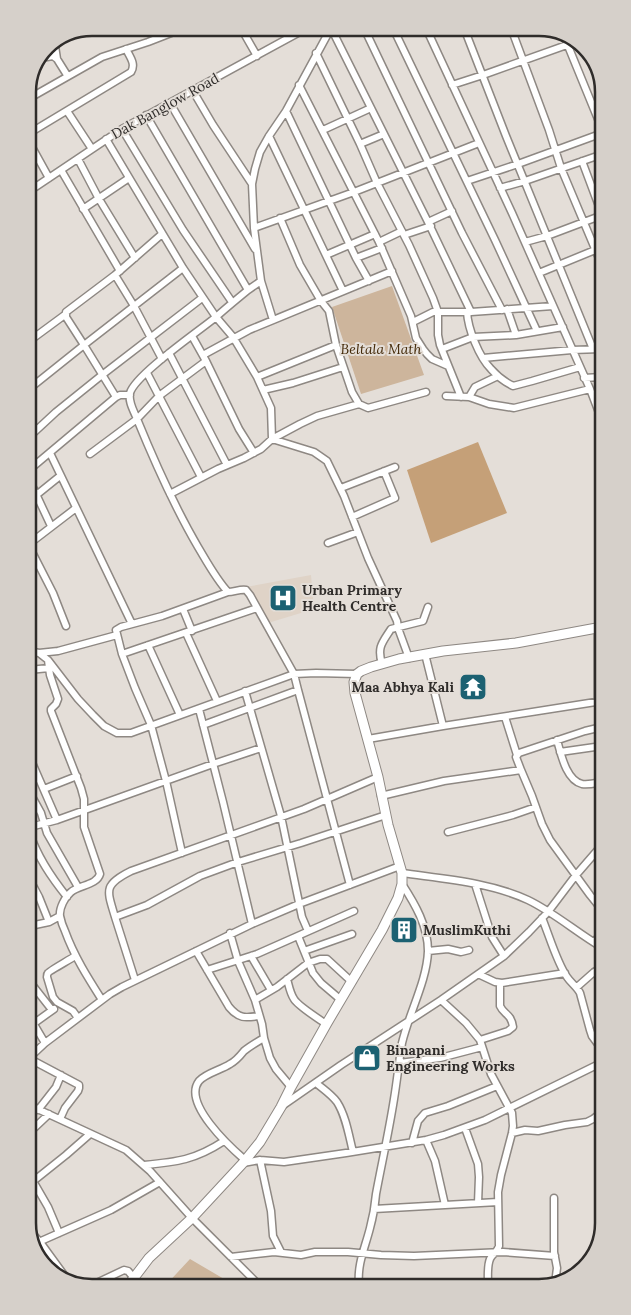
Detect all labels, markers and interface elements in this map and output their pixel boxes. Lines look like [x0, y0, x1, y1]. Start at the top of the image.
street label: Dak Banglow Road [108, 69, 222, 143]
park label: Beltala Math [341, 340, 421, 358]
place label: Urban Primary Health Centre [302, 581, 402, 615]
hospital icon: Urban Primary Health Centre [268, 583, 298, 613]
temple icon: Maa Abhya Kali [458, 672, 488, 702]
place label: Maa Abhya Kali [352, 678, 454, 696]
building icon: MuslimKuthi [389, 915, 419, 945]
place label: MuslimKuthi [423, 921, 511, 939]
place label: Binapani Engineering Works [386, 1041, 515, 1075]
shop icon: Binapani Engineering Works [352, 1043, 382, 1073]

